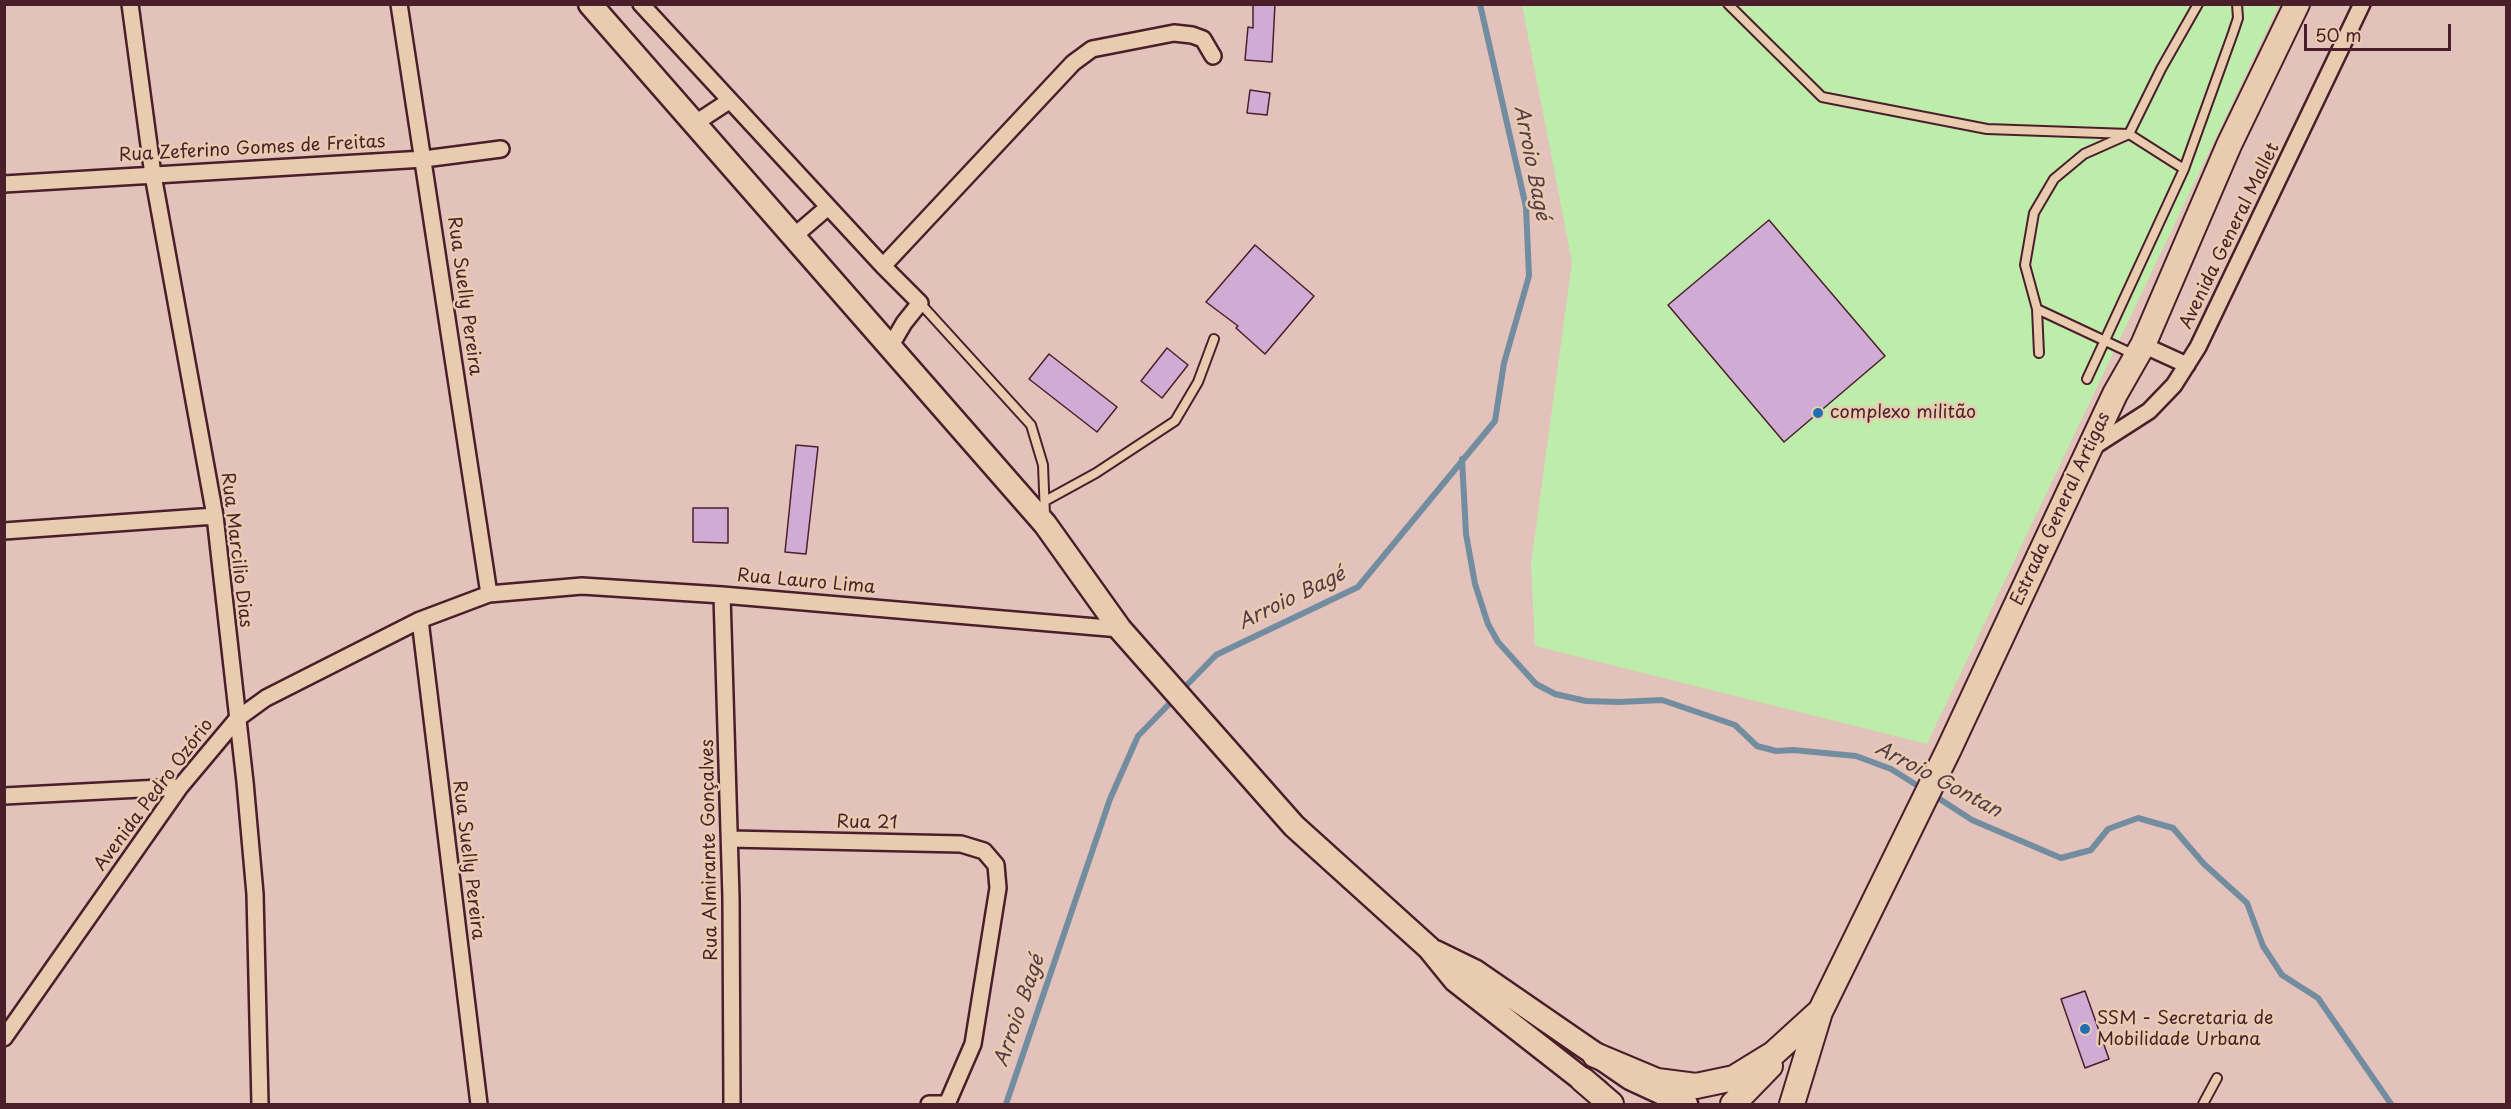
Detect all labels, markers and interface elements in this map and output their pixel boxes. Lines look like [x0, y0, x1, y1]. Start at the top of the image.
scale bar [2307, 12, 2454, 50]
text: 50 m [2315, 21, 2362, 48]
water label: Arroio Bagé [1508, 104, 1554, 222]
street label: Rua Zeferino Gomes de Freitas [118, 131, 386, 167]
street label: Avenida General Mallet [2176, 139, 2284, 333]
street label: Rua Suelly Pereira [442, 215, 486, 377]
place label: complexo militão [1830, 402, 1976, 424]
marker: complexo militão [1811, 406, 1825, 420]
street label: Estrada General Artigas [2007, 409, 2115, 609]
street label: Rua Marcilio Dias [216, 471, 256, 629]
water label: Arroio Bagé [1234, 563, 1350, 635]
street label: Rua Lauro Lima [736, 565, 876, 599]
street label: Avenida Pedro Ozório [90, 715, 218, 875]
water label: Arroio Gontan [1871, 737, 2005, 823]
street label: Rua Almirante Gonçalves [697, 739, 723, 961]
street label: Rua Suelly Pereira [448, 779, 488, 941]
street label: Rua 21 [836, 812, 898, 834]
water label: Arroio Bagé [990, 952, 1050, 1070]
place label: SSM - Secretaria de Mobilidade Urbana [2097, 1008, 2273, 1050]
marker: SSM - Secretaria de Mobilidade Urbana [2078, 1022, 2092, 1036]

